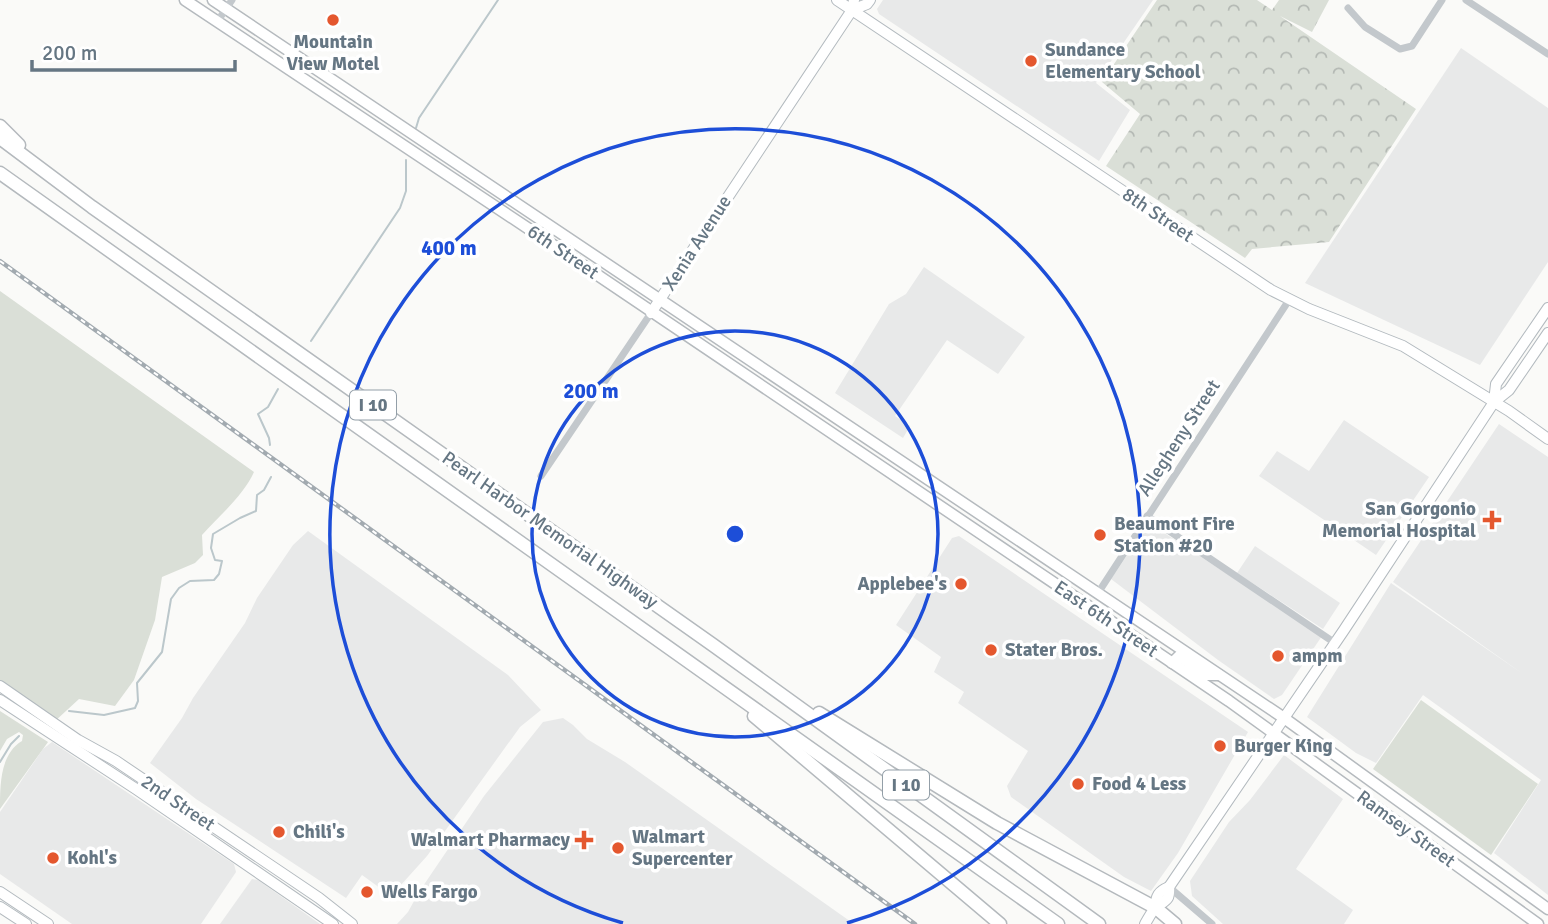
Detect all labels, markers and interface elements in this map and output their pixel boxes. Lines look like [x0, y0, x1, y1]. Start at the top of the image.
marker: Mountain View Motel [325, 12, 341, 28]
scale bar [32, 28, 234, 72]
place label: Mountain View Motel [286, 30, 380, 76]
place label: Sundance Elementary School [1045, 38, 1201, 84]
text: 200 m [42, 40, 97, 66]
marker: Sundance Elementary School [1023, 53, 1039, 69]
street label: 8th Street [1118, 182, 1199, 248]
street label: Xenia Avenue [657, 191, 737, 295]
street label: 6th Street [523, 219, 604, 285]
text: 400 m [421, 235, 477, 261]
street label: Allegheny Street [1132, 375, 1226, 501]
text: 200 m [563, 378, 619, 404]
road number: I 10 [350, 390, 396, 419]
street label: Pearl Harbor Memorial Highway [437, 446, 663, 614]
place label: San Gorgonio Memorial Hospital [1322, 497, 1476, 543]
marker: San Gorgonio Memorial Hospital [1482, 510, 1502, 530]
place label: Beaumont Fire Station #20 [1114, 512, 1235, 558]
centre of rings [723, 522, 747, 546]
marker: Beaumont Fire Station #20 [1092, 527, 1108, 543]
place label: Applebee's [857, 572, 947, 596]
street label: East 6th Street [1049, 575, 1163, 663]
marker: Applebee's [953, 576, 969, 592]
place label: Stater Bros. [1005, 638, 1103, 662]
marker: Stater Bros. [983, 642, 999, 658]
place label: ampm [1292, 644, 1343, 668]
marker: ampm [1270, 648, 1286, 664]
place label: Burger King [1234, 734, 1333, 758]
marker: Burger King [1212, 738, 1228, 754]
street label: 2nd Street [136, 769, 220, 837]
road number: I 10 [883, 770, 929, 800]
place label: Food 4 Less [1092, 772, 1186, 796]
marker: Food 4 Less [1070, 776, 1086, 792]
street label: Ramsey Street [1352, 785, 1460, 873]
place label: Chili's [293, 820, 345, 844]
marker: Chili's [271, 824, 287, 840]
place label: Walmart Supercenter [632, 825, 733, 871]
place label: Walmart Pharmacy [411, 828, 571, 852]
marker: Walmart Pharmacy [576, 832, 592, 848]
marker: Walmart Supercenter [610, 840, 626, 856]
place label: Kohl's [67, 846, 117, 870]
marker: Kohl's [45, 850, 61, 866]
place label: Wells Fargo [381, 880, 478, 904]
marker: Wells Fargo [359, 884, 375, 900]

